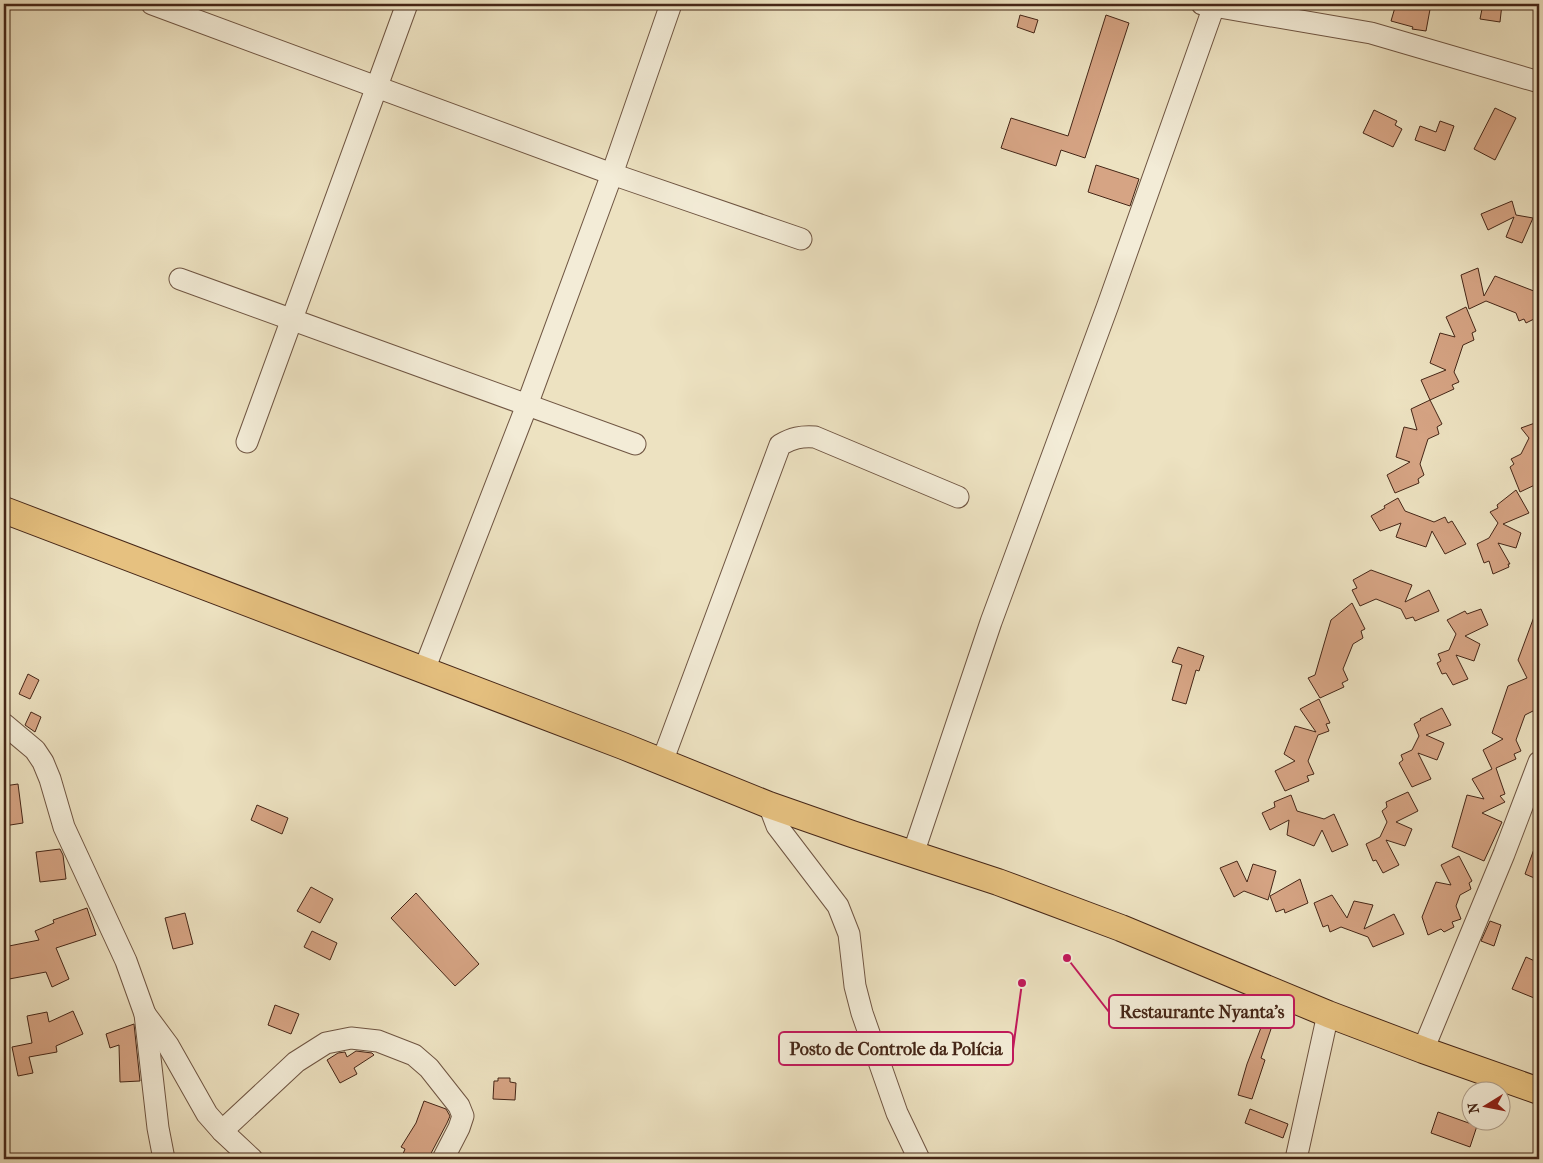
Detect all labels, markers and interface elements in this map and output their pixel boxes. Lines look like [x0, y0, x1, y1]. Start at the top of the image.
callout: Restaurante Nyanta's [1109, 995, 1294, 1028]
text: Restaurante Nyanta's [1120, 1002, 1285, 1023]
callout: Posto de Controle da Polícia [779, 1032, 1013, 1065]
text: Posto de Controle da Polícia [789, 1039, 1003, 1060]
north arrow [1460, 1080, 1510, 1130]
text: N [1464, 1101, 1483, 1115]

